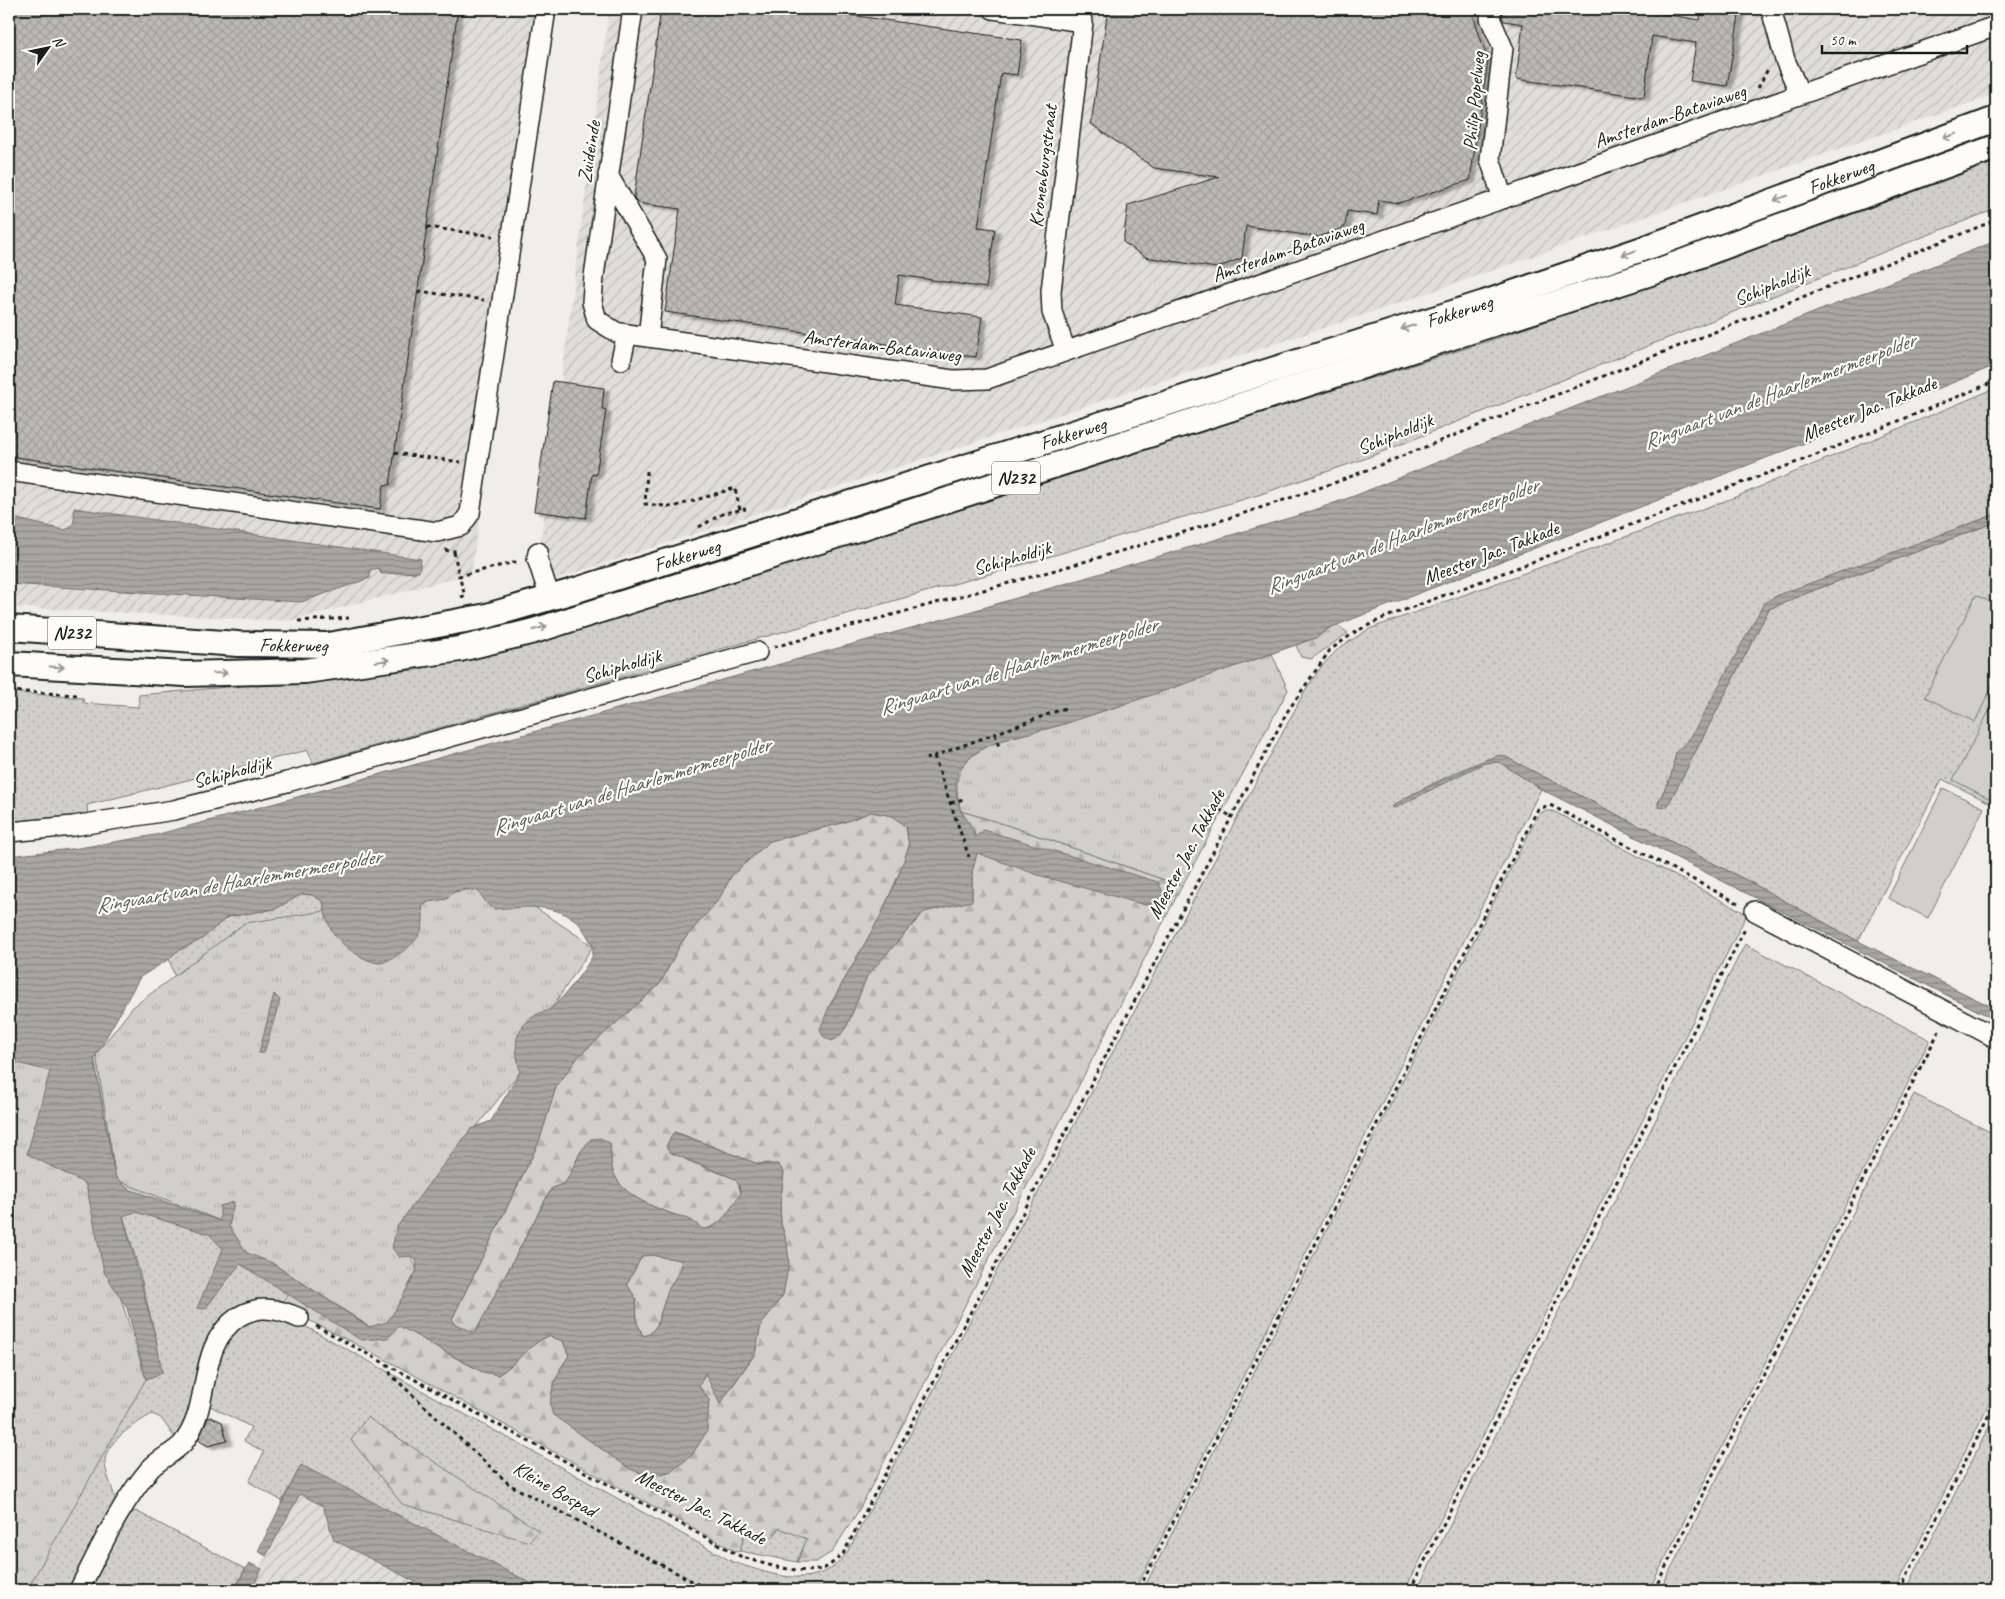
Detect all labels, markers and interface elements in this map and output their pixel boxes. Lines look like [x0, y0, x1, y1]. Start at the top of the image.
north arrow [22, 22, 72, 72]
scale bar [1822, 22, 1968, 54]
text: 50 m [1830, 31, 1857, 50]
text: N [49, 33, 69, 51]
street label: Philip Popelweg [1457, 50, 1491, 151]
street label: Amsterdam-Bataviaweg [1591, 78, 1750, 154]
street label: Kronenburgstraat [1023, 101, 1063, 229]
street label: Zuideinde [572, 118, 606, 185]
one-way arrow [1943, 132, 1959, 141]
street label: Fokkerweg [1805, 152, 1879, 200]
one-way arrow [1774, 194, 1790, 203]
street label: Amsterdam-Bataviaweg [1209, 212, 1368, 288]
one-way arrow [1621, 249, 1637, 259]
street label: Schipholdijk [1730, 258, 1815, 311]
street label: Fokkerweg [1423, 288, 1497, 333]
one-way arrow [1401, 323, 1416, 332]
street label: Amsterdam-Bataviaweg [802, 324, 963, 368]
water label: Ringvaart van de Haarlemmermeerpolder [1640, 326, 1923, 455]
street label: Meester Jac. Takkade [1798, 370, 1941, 447]
street label: Schipholdijk [1353, 407, 1438, 460]
street label: Fokkerweg [1037, 410, 1111, 455]
road number: N232 [992, 462, 1040, 494]
water label: Ringvaart van de Haarlemmermeerpolder [1263, 471, 1546, 600]
street label: Meester Jac. Takkade [1420, 515, 1564, 590]
street label: Fokkerweg [651, 532, 725, 577]
street label: Schipholdijk [970, 535, 1055, 581]
water label: Ringvaart van de Haarlemmermeerpolder [876, 610, 1164, 721]
road number: N232 [48, 616, 96, 650]
one-way arrow [532, 623, 548, 633]
street label: Fokkerweg [259, 632, 329, 658]
street label: Schipholdijk [580, 643, 665, 689]
one-way arrow [373, 656, 389, 666]
one-way arrow [49, 663, 65, 672]
one-way arrow [211, 668, 227, 678]
water label: Ringvaart van de Haarlemmermeerpolder [489, 730, 777, 841]
street label: Schipholdijk [190, 750, 275, 794]
street label: Meester Jac. Takkade [1141, 784, 1231, 923]
water label: Ringvaart van de Haarlemmermeerpolder [94, 842, 387, 919]
street label: Meester Jac. Takkade [952, 1142, 1042, 1281]
street label: Kleine Bospad [509, 1455, 604, 1524]
street label: Meester Jac. Takkade [632, 1463, 772, 1551]

